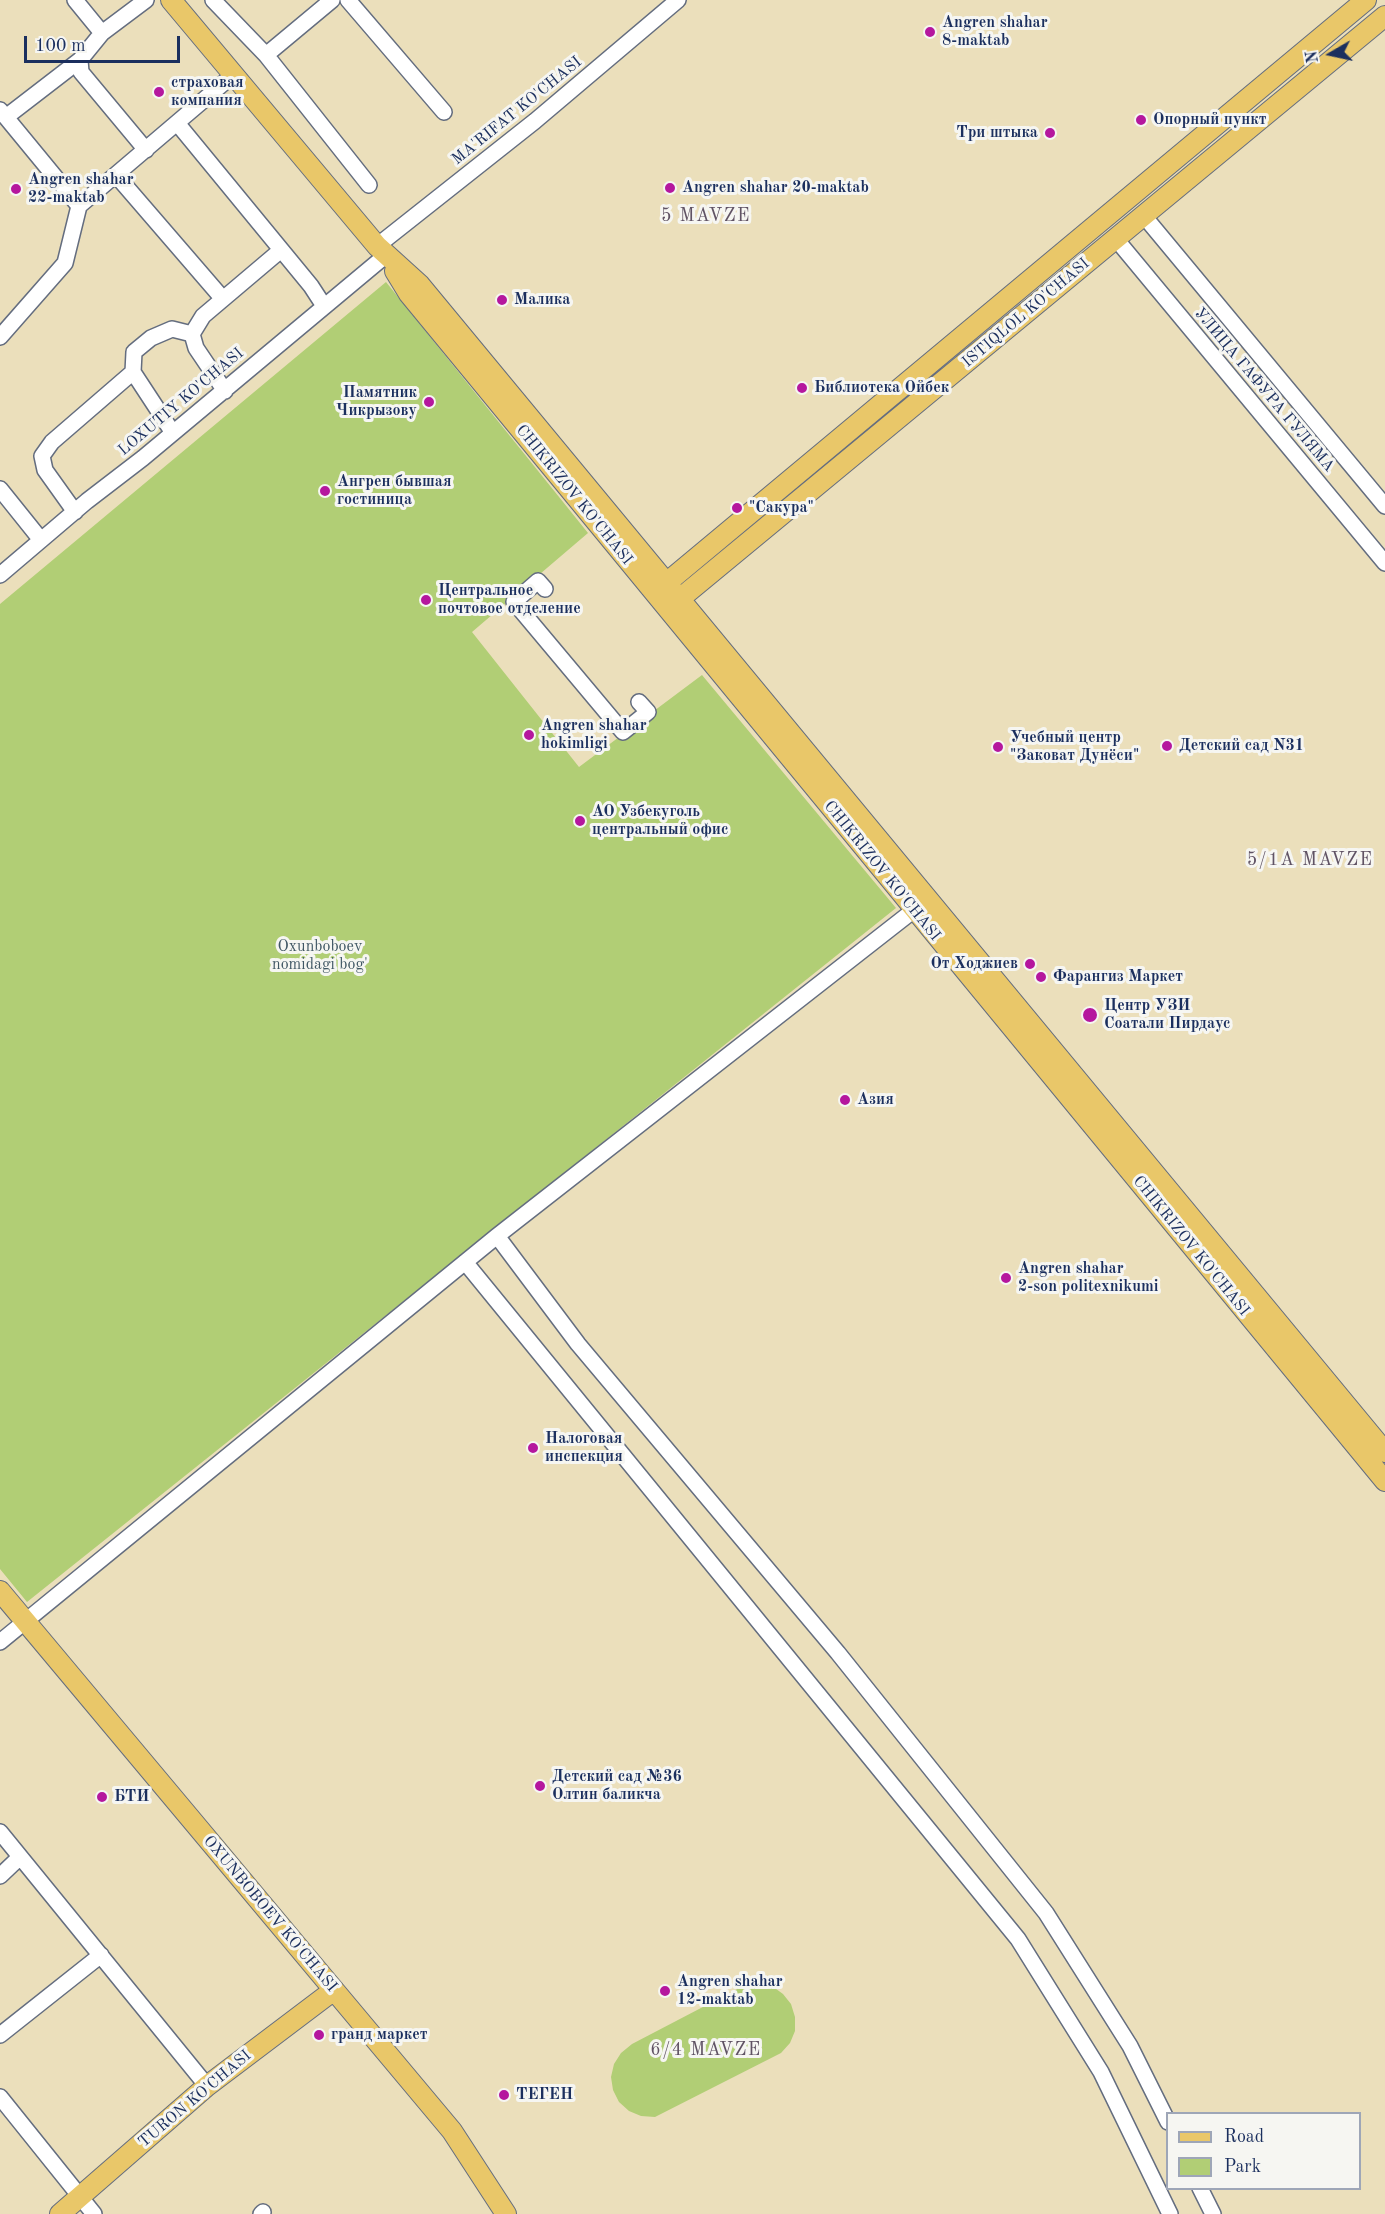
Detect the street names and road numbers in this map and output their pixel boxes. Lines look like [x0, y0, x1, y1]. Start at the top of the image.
street label: MA'RIFAT KO'CHASI [448, 53, 586, 169]
street label: ISTIQLOL KO'CHASI [958, 254, 1094, 372]
street label: УЛИЦА ГАФУРА ГУЛЯМА [1190, 304, 1338, 476]
street label: LOXUTIY KO'CHASI [114, 344, 248, 460]
street label: CHIKRIZOV KO'CHASI [511, 421, 637, 569]
street label: CHIKRIZOV KO'CHASI [819, 797, 945, 945]
street label: CHIKRIZOV KO'CHASI [1128, 1172, 1254, 1320]
street label: OXUNBOBOEV KO'CHASI [199, 1832, 341, 1996]
street label: TURON KO'CHASI [135, 2046, 255, 2152]

